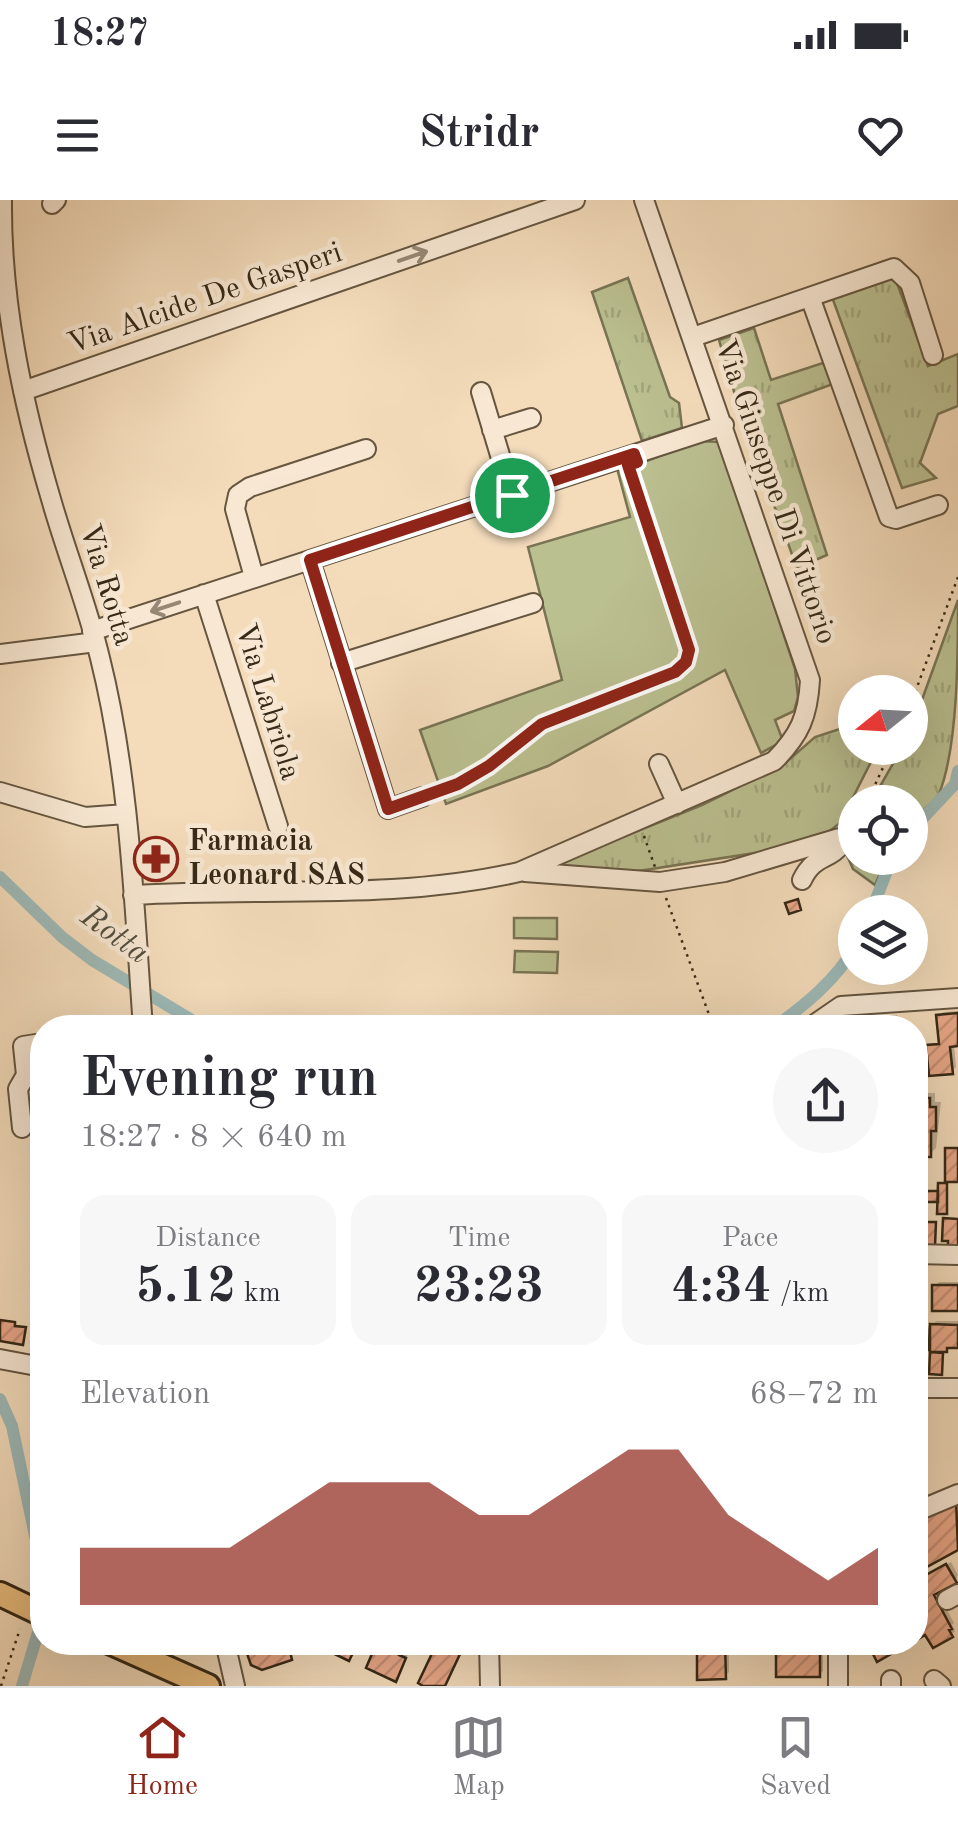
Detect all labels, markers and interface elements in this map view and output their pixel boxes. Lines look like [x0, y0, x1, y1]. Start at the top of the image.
text: 18:27 [50, 16, 149, 54]
icon: menu [50, 108, 105, 163]
icon: heart [853, 108, 908, 163]
text: Stridr [419, 112, 539, 157]
street label: Via Alcide De Gasperi [64, 238, 346, 360]
one-way arrow [396, 246, 428, 264]
street label: Via Giuseppe Di Vittorio [709, 336, 841, 648]
pin [470, 453, 555, 538]
icon: arrive [485, 468, 540, 523]
street label: Via Rotta [73, 521, 139, 649]
one-way arrow [150, 599, 182, 617]
street label: Via Labriola [229, 620, 305, 784]
north arrow [838, 675, 928, 765]
map controls [838, 675, 928, 985]
button: locate [838, 785, 928, 875]
place label: Farmacia Leonard SAS [188, 827, 365, 891]
pharmacy icon: Farmacia Leonard SAS [133, 836, 179, 882]
button: layers [838, 895, 928, 985]
water label: Rotta [73, 900, 154, 971]
button: share [773, 1048, 878, 1153]
text: Evening run [80, 1053, 378, 1108]
text: 18:27 · 8 × 640 m [80, 1122, 347, 1154]
text: Distance [155, 1225, 261, 1253]
text: Time [448, 1225, 510, 1253]
text: Pace [722, 1225, 778, 1253]
text: 5.12 [135, 1263, 236, 1313]
text: 23:23 [414, 1263, 544, 1313]
text: 4:34 [671, 1263, 772, 1313]
text: km [236, 1280, 281, 1308]
text: /km [772, 1280, 829, 1308]
text: Elevation [80, 1379, 210, 1411]
text: 68–72 m [750, 1379, 878, 1411]
tab: Home [127, 1710, 198, 1805]
tab: Map [451, 1710, 506, 1805]
tab: Saved [760, 1710, 831, 1805]

